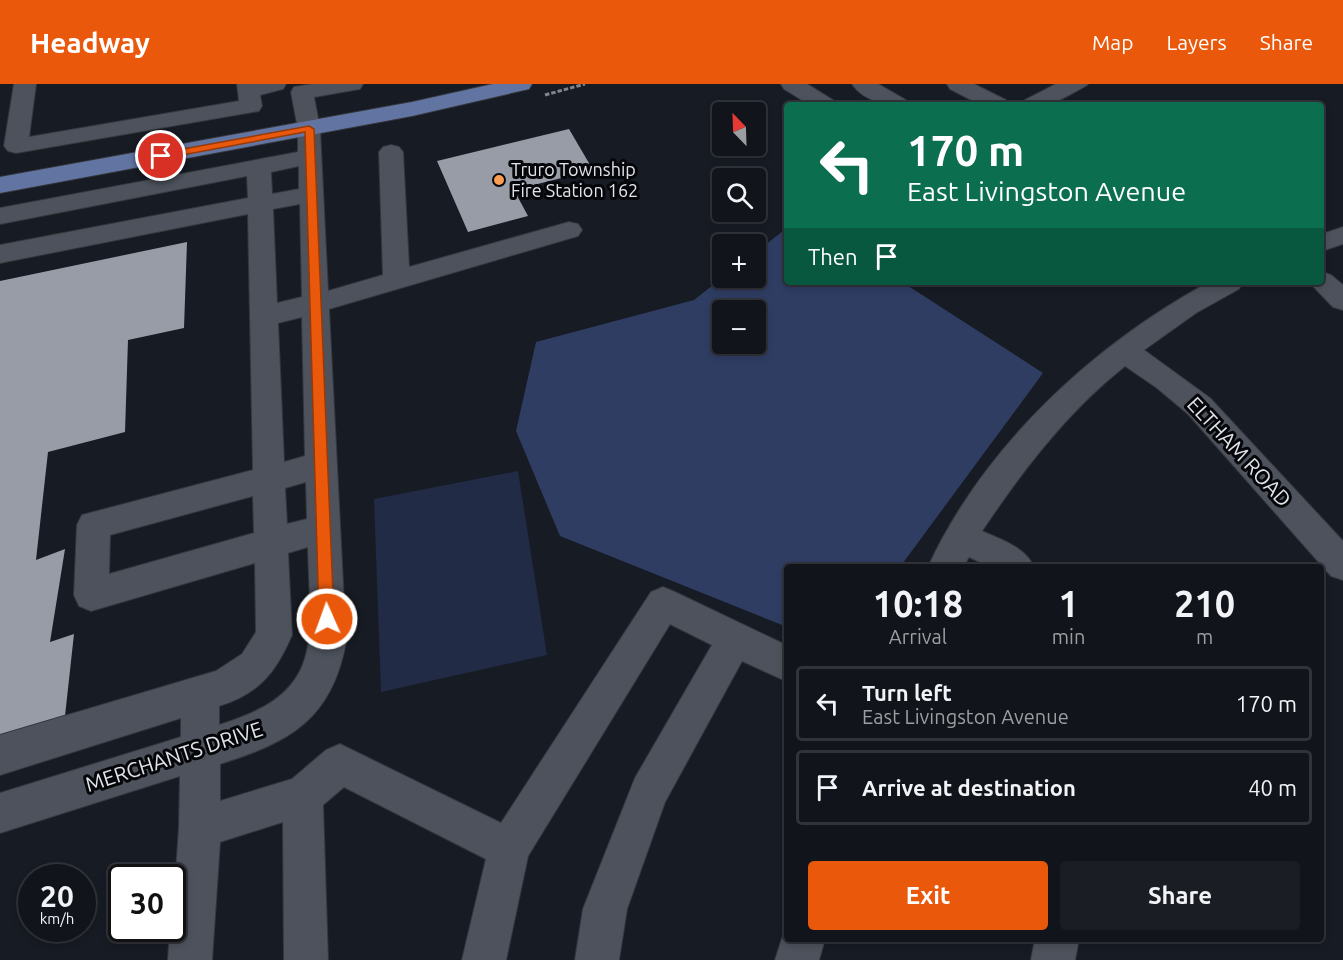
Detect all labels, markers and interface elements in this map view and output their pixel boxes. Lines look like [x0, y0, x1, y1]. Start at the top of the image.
text: Headway [30, 27, 150, 58]
text: Map [1092, 30, 1133, 54]
text: Layers [1166, 30, 1227, 54]
text: Share [1260, 30, 1313, 54]
north arrow [712, 102, 766, 156]
map controls [712, 102, 766, 354]
icon: left [808, 126, 886, 204]
text: 170 m [907, 127, 1024, 174]
pin [135, 130, 186, 181]
icon: arrive [144, 139, 177, 172]
place label: Truro Township Fire Station 162 [511, 159, 638, 200]
button: search [712, 168, 766, 222]
marker: Truro Township Fire Station 162 [492, 173, 506, 187]
text: East Livingston Avenue [907, 176, 1186, 206]
button: + [712, 234, 766, 288]
icon: arrive [870, 240, 903, 273]
text: Then [808, 244, 858, 269]
button: − [712, 300, 766, 354]
street label: ELTHAM ROAD [1183, 392, 1297, 511]
text: 10:18 [873, 583, 963, 624]
text: 1 [1058, 583, 1079, 624]
text: 210 [1174, 583, 1235, 624]
position arrow [295, 587, 359, 651]
text: Arrival [889, 625, 947, 648]
text: min [1052, 625, 1085, 648]
text: m [1196, 625, 1213, 648]
text: Turn left [862, 680, 952, 705]
icon: left [811, 687, 844, 720]
text: 170 m [1236, 691, 1297, 716]
text: East Livingston Avenue [862, 705, 1069, 728]
street label: MERCHANTS DRIVE [82, 716, 265, 796]
icon: arrive [811, 771, 844, 804]
text: Arrive at destination [862, 775, 1076, 800]
text: 40 m [1248, 775, 1297, 800]
button: Exit [808, 861, 1048, 930]
button: Share [1060, 861, 1300, 930]
speed limit sign: 30 [108, 864, 186, 942]
text: 20 [40, 879, 74, 913]
text: km/h [40, 910, 74, 927]

